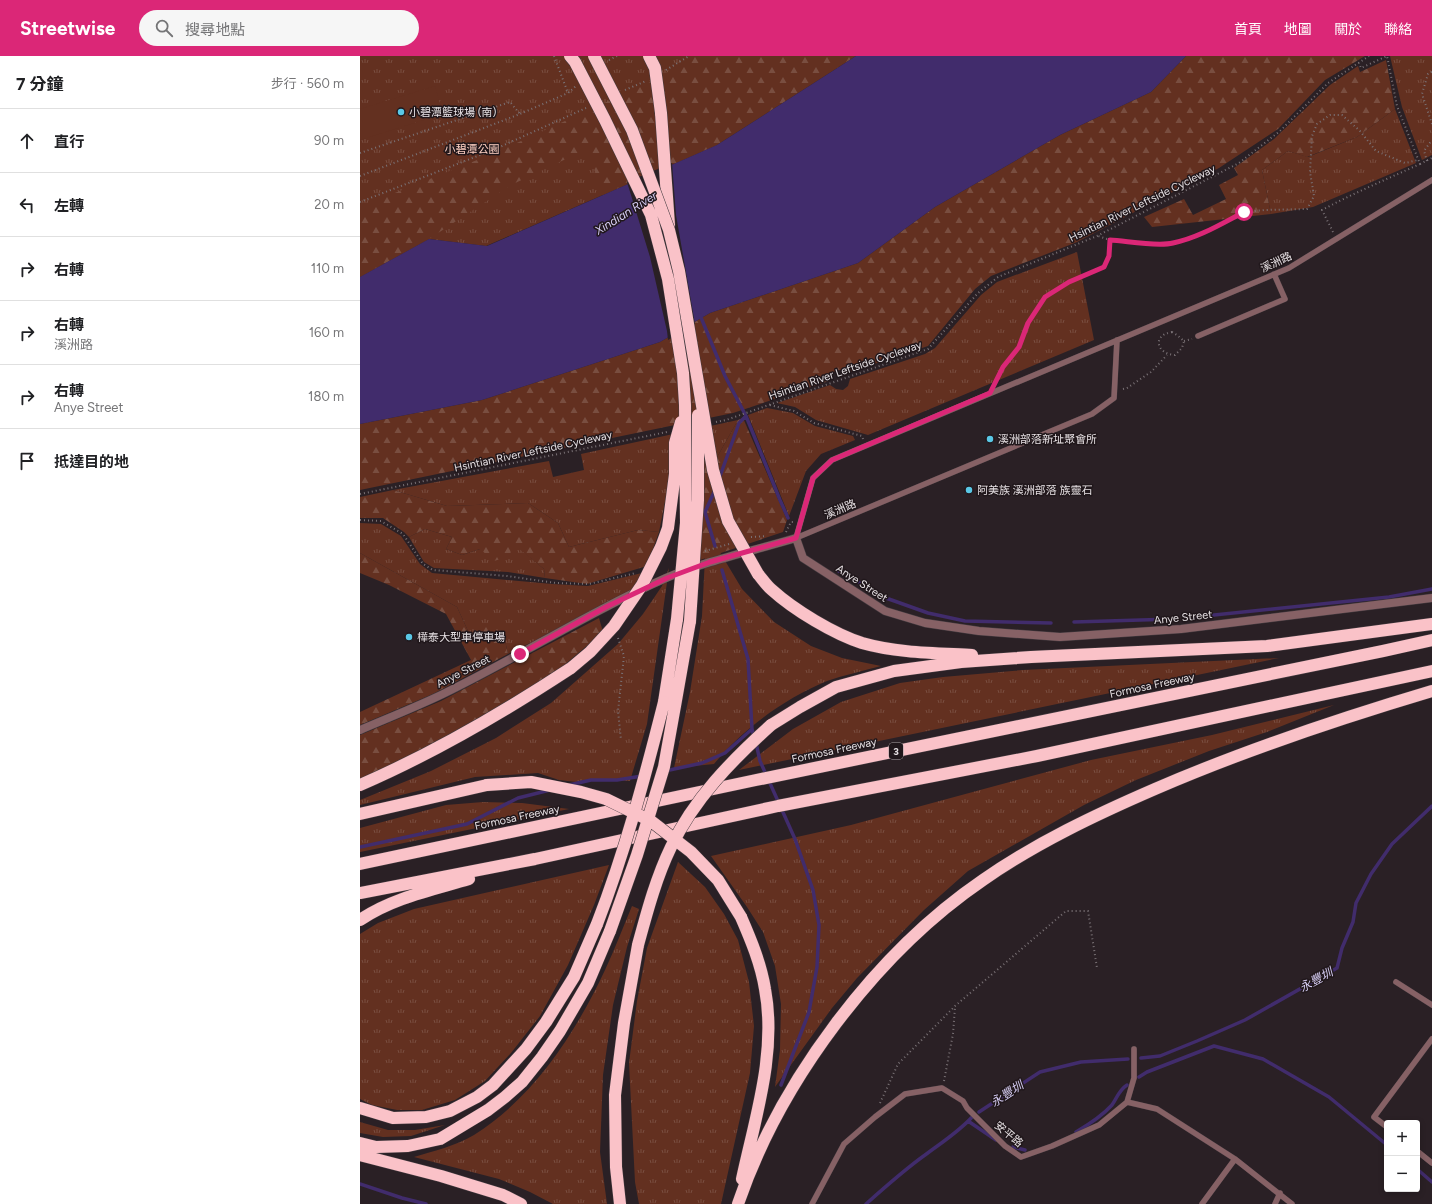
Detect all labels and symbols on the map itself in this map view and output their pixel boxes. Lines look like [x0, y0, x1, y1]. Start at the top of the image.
place label: 小碧潭籃球場 (南) [409, 106, 497, 119]
marker: 小碧潭籃球場 (南) [396, 107, 406, 117]
park label: 小碧潭公園 [445, 143, 500, 156]
street label: Hsintian River Leftside Cycleway [1067, 162, 1218, 245]
water label: Xindian River [592, 188, 660, 238]
route start [1235, 203, 1253, 221]
street label: 溪洲路 [1259, 250, 1294, 275]
street label: Hsintian River Leftside Cycleway [767, 338, 924, 403]
street label: Hsintian River Leftside Cycleway [453, 428, 613, 475]
place label: 溪洲部落新址聚會所 [998, 433, 1097, 446]
marker: 溪洲部落新址聚會所 [985, 434, 995, 444]
place label: 阿美族 溪洲部落 族靈石 [977, 484, 1092, 497]
marker: 阿美族 溪洲部落 族靈石 [964, 485, 974, 495]
street label: 溪洲路 [822, 497, 858, 522]
street label: Anye Street [834, 562, 890, 605]
street label: Anye Street [1153, 608, 1213, 627]
place label: 樺泰大型車停車場 [417, 631, 505, 644]
marker: 樺泰大型車停車場 [404, 632, 414, 642]
route end [511, 645, 529, 663]
street label: Anye Street [434, 652, 492, 691]
street label: Formosa Freeway [1108, 670, 1196, 701]
street label: Formosa Freeway [790, 735, 878, 766]
road number: 3 [889, 743, 903, 759]
street label: Formosa Freeway [473, 802, 561, 833]
water label: 永豐圳 [1297, 964, 1337, 995]
water label: 永豐圳 [988, 1077, 1028, 1110]
street label: 安平路 [992, 1119, 1025, 1150]

